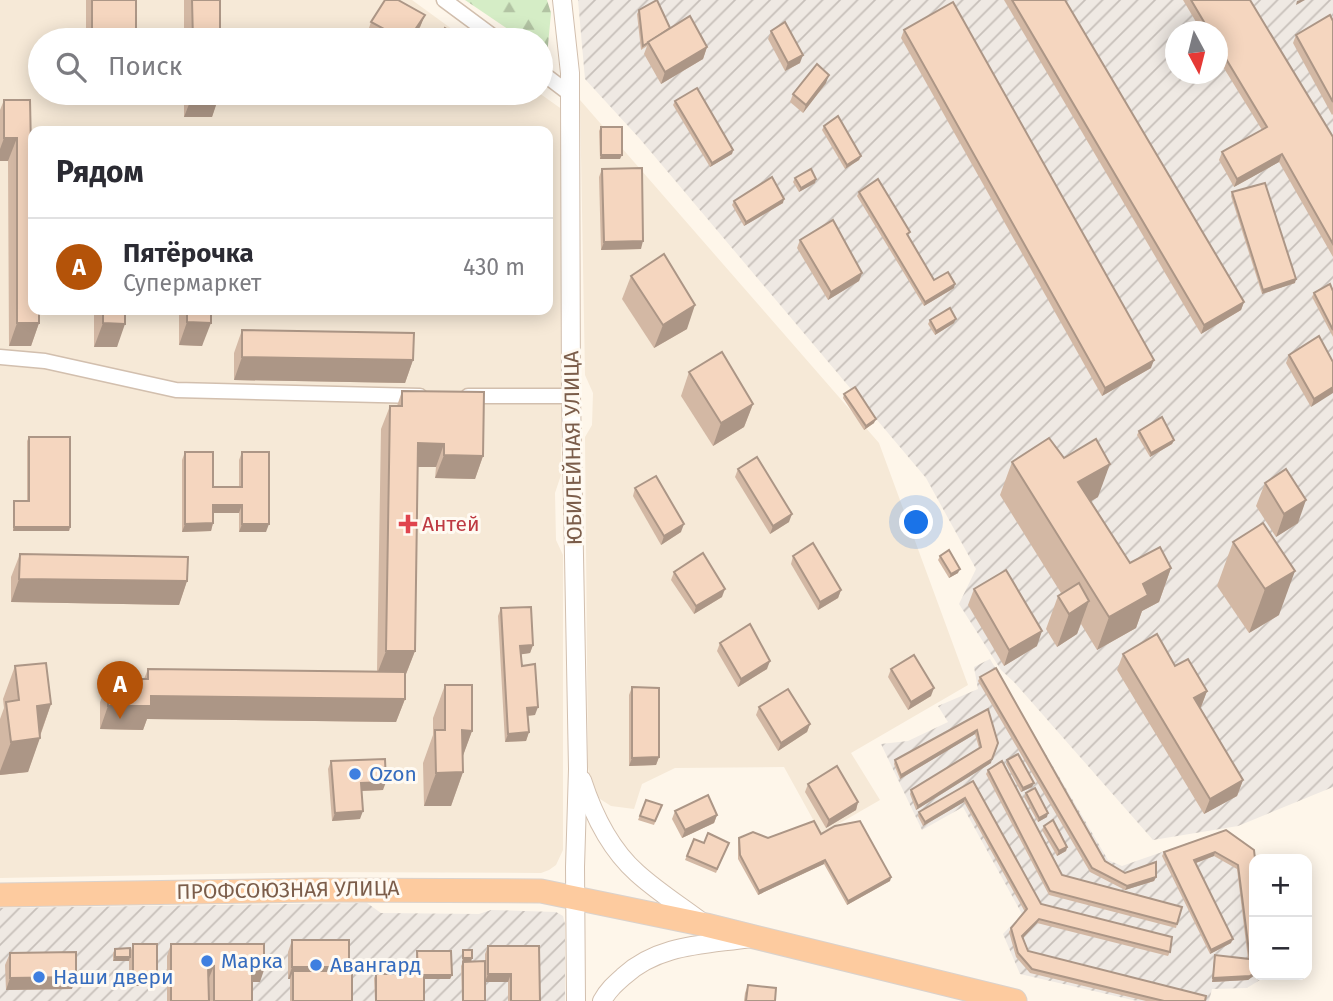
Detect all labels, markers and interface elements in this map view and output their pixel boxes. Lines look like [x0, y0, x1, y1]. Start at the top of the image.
north arrow [1165, 21, 1228, 84]
search box [28, 28, 553, 105]
icon: search [52, 48, 90, 86]
text: Поиск [108, 51, 182, 82]
text: Рядом [56, 154, 144, 190]
text: Пятёрочка [123, 238, 254, 269]
text: A [72, 253, 86, 281]
text: 430 m [463, 253, 525, 281]
text: Супермаркет [123, 269, 261, 297]
street label: ЮБИЛЕЙНАЯ УЛИЦА [558, 351, 588, 545]
your location [899, 505, 933, 539]
place label: Антей [422, 511, 479, 537]
marker: Антей [400, 516, 416, 532]
pin: A [97, 661, 143, 719]
place label: Ozon [369, 761, 417, 787]
marker: Ozon [347, 766, 363, 782]
map controls [1249, 854, 1312, 980]
button: + [1249, 854, 1312, 917]
street label: ПРОФСОЮЗНАЯ УЛИЦА [176, 875, 400, 905]
button: − [1249, 917, 1312, 980]
place label: Марка [221, 948, 283, 974]
place label: Авангард [330, 952, 421, 978]
marker: Марка [199, 953, 215, 969]
marker: Авангард [308, 957, 324, 973]
place label: Наши двери [53, 964, 174, 990]
marker: Наши двери [31, 969, 47, 985]

